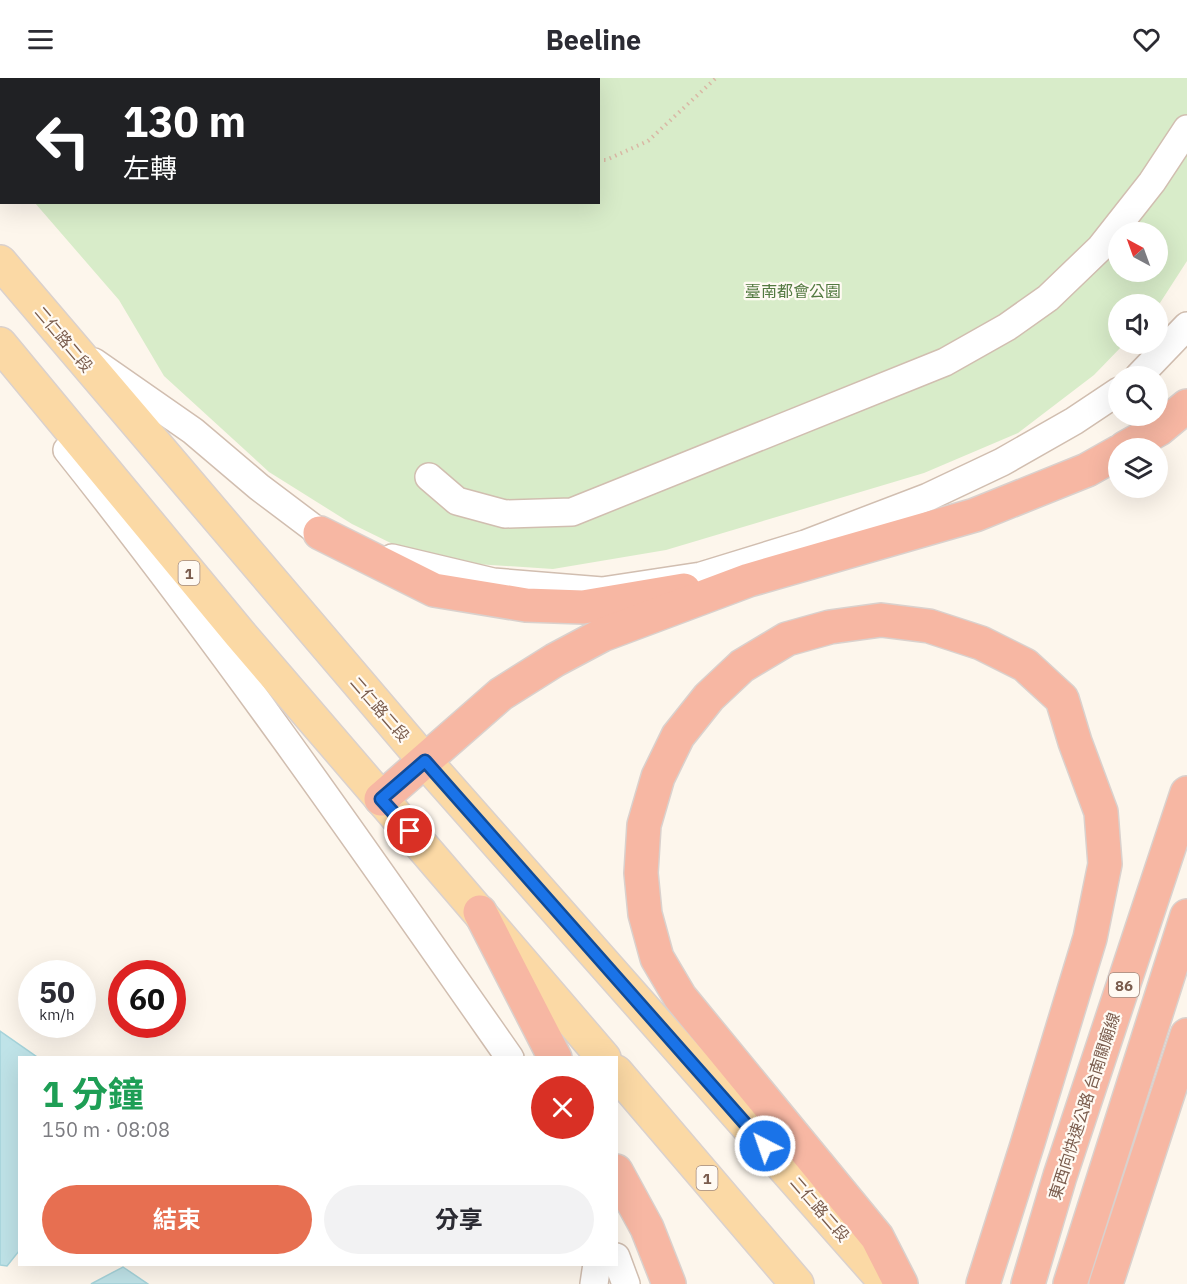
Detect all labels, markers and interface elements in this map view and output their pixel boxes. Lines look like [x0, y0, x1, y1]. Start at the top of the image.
text: Beeline [546, 22, 641, 57]
icon: menu [24, 23, 57, 56]
icon: heart [1130, 23, 1163, 56]
text: 130 m [123, 94, 246, 149]
icon: left [24, 102, 102, 180]
text: 左轉 [123, 150, 177, 185]
north arrow [1108, 222, 1168, 282]
map controls [1108, 222, 1168, 498]
park label: 臺南都會公園 [745, 281, 841, 301]
button: sound [1108, 294, 1168, 354]
street label: 二仁路二段 [31, 302, 97, 376]
button: search [1108, 366, 1168, 426]
button: layers [1108, 438, 1168, 498]
road number: 1 [178, 561, 200, 585]
street label: 二仁路二段 [346, 672, 414, 746]
pin [384, 805, 435, 856]
icon: arrive [393, 814, 426, 847]
speed limit sign: 60 [108, 960, 186, 1038]
text: 50 [39, 972, 75, 1011]
road number: 86 [1109, 973, 1139, 997]
text: km/h [39, 1005, 75, 1024]
street label: 東西向快速公路 台南關廟線 [1044, 1010, 1124, 1202]
text: 1 分鐘 [42, 1070, 144, 1117]
button: close [531, 1076, 594, 1139]
position arrow [733, 1114, 797, 1178]
text: 150 m · 08:08 [42, 1116, 170, 1143]
road number: 1 [696, 1166, 718, 1190]
street label: 二仁路二段 [786, 1172, 854, 1246]
button: 結束 [42, 1185, 312, 1254]
button: 分享 [324, 1185, 594, 1254]

